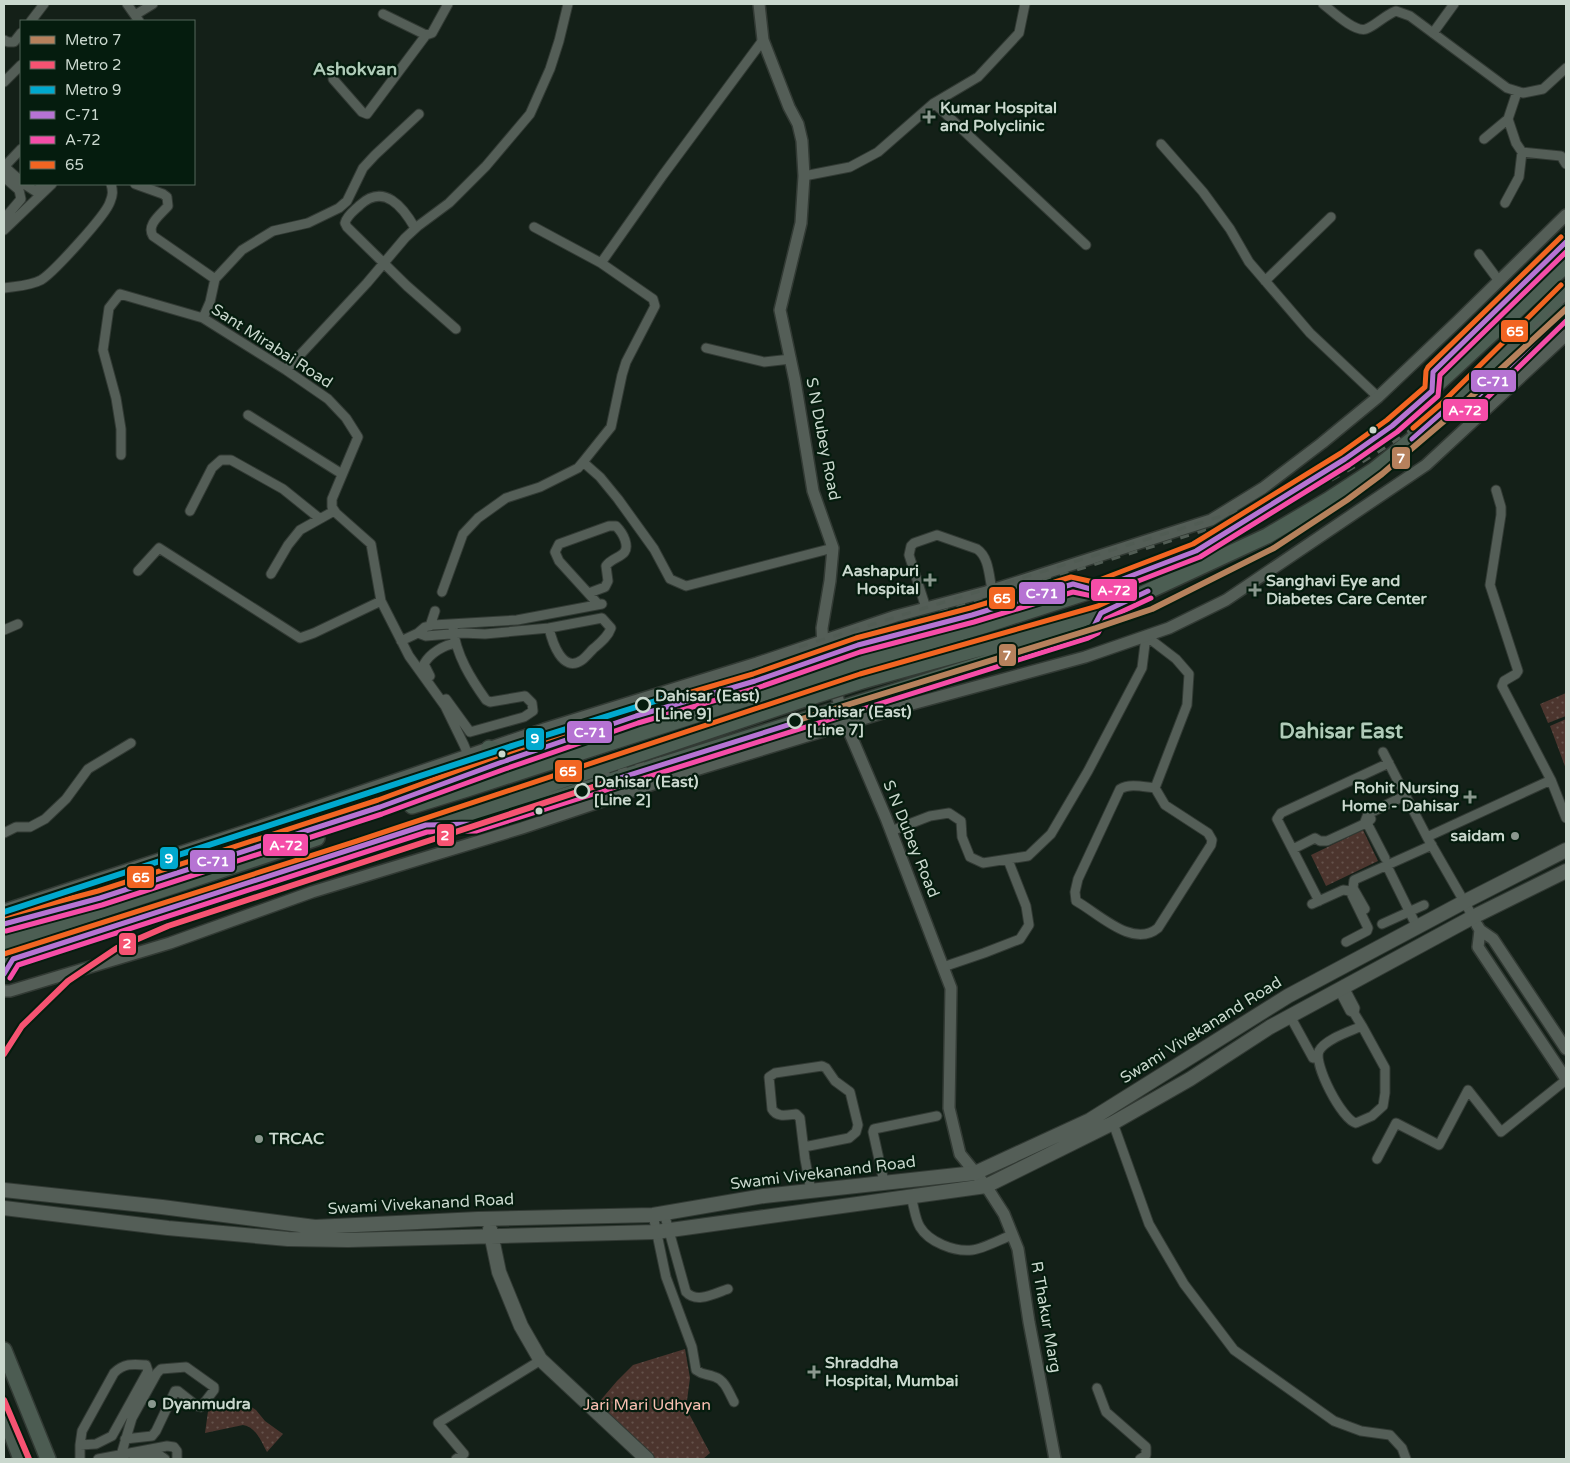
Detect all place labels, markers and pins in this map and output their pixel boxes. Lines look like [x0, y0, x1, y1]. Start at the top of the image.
place label: Kumar Hospital and Polyclinic [940, 98, 1057, 136]
marker: Kumar Hospital and Polyclinic [922, 110, 936, 124]
unlabelled marker [1368, 425, 1378, 435]
place label: Aashapuri Hospital [842, 561, 919, 599]
place label: Sanghavi Eye and Diabetes Care Center [1266, 571, 1428, 609]
marker: Aashapuri Hospital [923, 573, 937, 587]
marker: Sanghavi Eye and Diabetes Care Center [1248, 583, 1262, 597]
place label: Dahisar (East) [Line 9] [655, 686, 759, 724]
marker: Dahisar (East) [Line 9] [635, 697, 651, 713]
place label: Dahisar (East) [Line 7] [807, 702, 911, 740]
marker: Dahisar (East) [Line 7] [787, 713, 803, 729]
unlabelled marker [497, 749, 507, 759]
place label: Dahisar (East) [Line 2] [594, 772, 698, 810]
place label: Rohit Nursing Home - Dahisar [1341, 778, 1460, 816]
marker: Dahisar (East) [Line 2] [574, 783, 590, 799]
marker: Rohit Nursing Home - Dahisar [1463, 790, 1477, 804]
unlabelled marker [534, 806, 544, 816]
place label: saidam [1451, 826, 1505, 846]
marker: saidam [1509, 830, 1521, 842]
place label: TRCAC [268, 1129, 324, 1149]
marker: TRCAC [253, 1133, 265, 1145]
place label: Shraddha Hospital, Mumbai [825, 1353, 959, 1391]
marker: Shraddha Hospital, Mumbai [807, 1365, 821, 1379]
place label: Dyanmudra [162, 1394, 251, 1414]
marker: Dyanmudra [146, 1398, 158, 1410]

